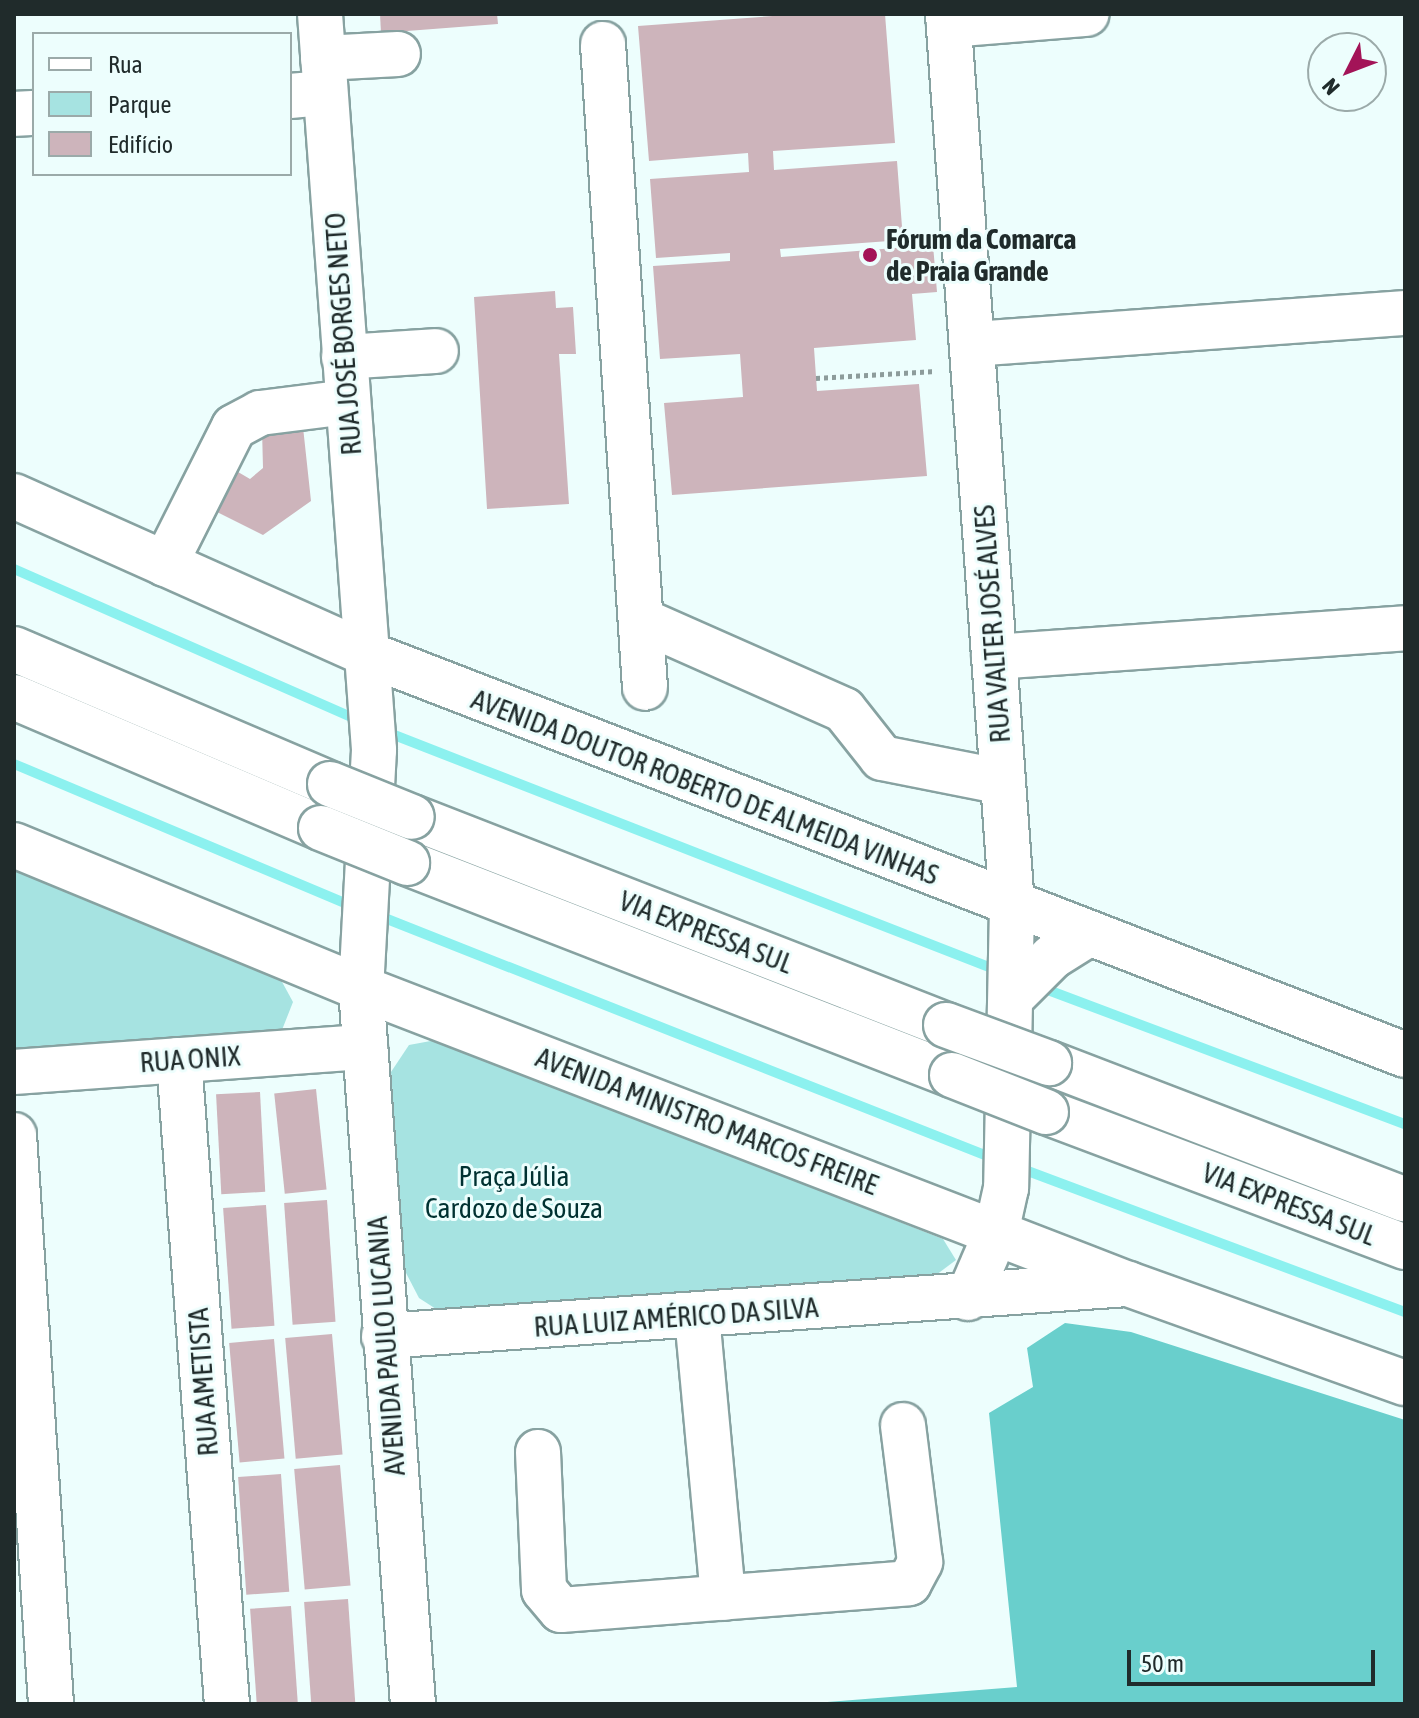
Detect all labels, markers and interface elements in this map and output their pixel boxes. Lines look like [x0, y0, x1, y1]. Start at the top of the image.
legend [32, 32, 292, 176]
north arrow [1307, 32, 1387, 112]
text: Rua [108, 51, 143, 78]
text: N [1317, 73, 1345, 100]
text: Parque [108, 91, 171, 118]
text: Edifício [108, 131, 173, 158]
street label: RUA JOSÉ BORGES NETO [318, 212, 368, 456]
place label: Fórum da Comarca de Praia Grande [886, 222, 1076, 288]
marker: Fórum da Comarca de Praia Grande [861, 246, 879, 264]
street label: RUA VALTER JOSÉ ALVES [967, 504, 1017, 744]
street label: AVENIDA DOUTOR ROBERTO DE ALMEIDA VINHAS [467, 682, 943, 892]
street label: VIA EXPRESSA SUL [615, 884, 797, 980]
street label: RUA ONIX [139, 1039, 241, 1079]
street label: AVENIDA MINISTRO MARCOS FREIRE [531, 1040, 883, 1202]
street label: VIA EXPRESSA SUL [1198, 1156, 1380, 1252]
park label: Praça Júlia Cardozo de Souza [425, 1159, 603, 1225]
street label: AVENIDA PAULO LUCANIA [360, 1215, 412, 1477]
street label: RUA LUIZ AMÉRICO DA SILVA [533, 1290, 819, 1344]
street label: RUA AMETISTA [181, 1307, 225, 1457]
scale bar [1131, 1634, 1379, 1684]
text: 50 m [1141, 1650, 1184, 1677]

